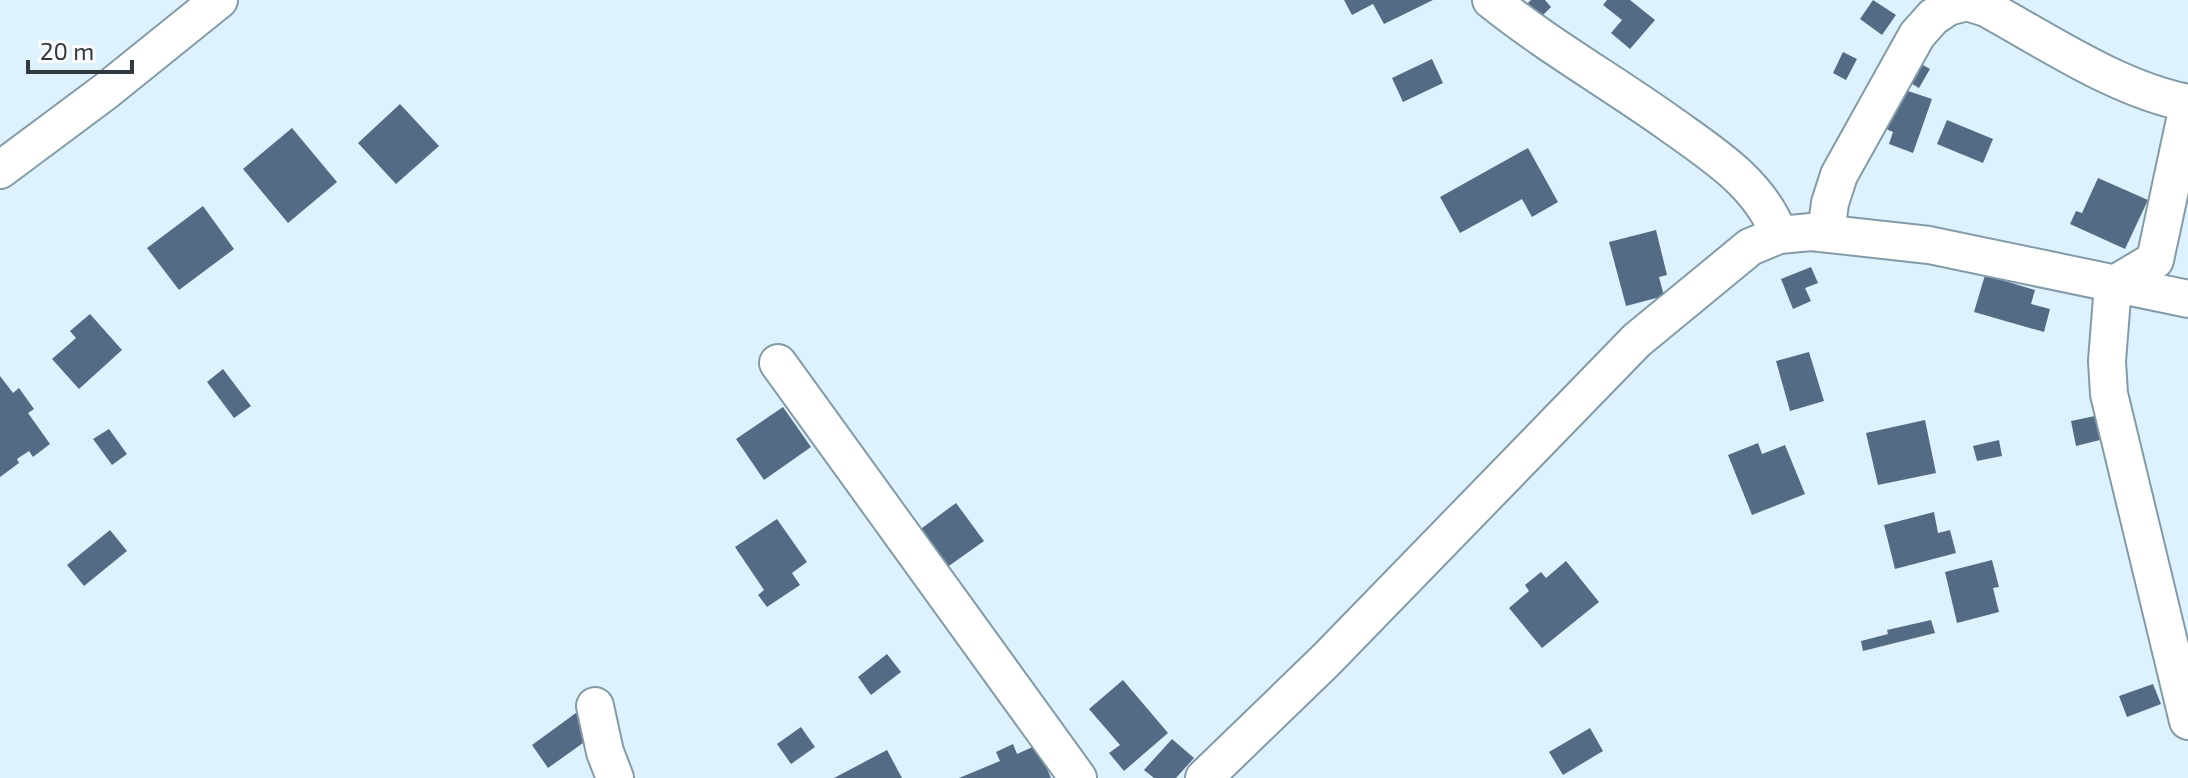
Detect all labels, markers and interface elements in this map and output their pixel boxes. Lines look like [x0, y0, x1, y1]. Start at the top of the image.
scale bar [28, 24, 132, 74]
text: 20 m [40, 36, 94, 65]

